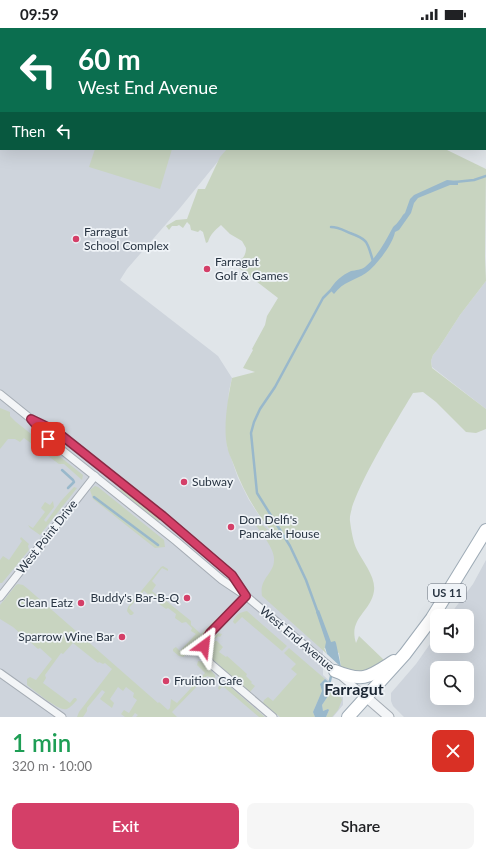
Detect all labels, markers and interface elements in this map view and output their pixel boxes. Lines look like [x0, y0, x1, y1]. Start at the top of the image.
text: 09:59 [20, 5, 59, 23]
text: 60 m [78, 42, 141, 76]
icon: left [12, 44, 64, 96]
text: West End Avenue [78, 76, 218, 98]
icon: left [53, 120, 75, 142]
text: Then [12, 122, 45, 140]
place label: Farragut School Complex [84, 224, 169, 253]
marker: Farragut School Complex [71, 234, 81, 244]
place label: Farragut Golf & Games [215, 254, 288, 283]
marker: Farragut Golf & Games [202, 264, 212, 274]
pin [31, 422, 65, 456]
icon: arrive [37, 428, 59, 450]
place label: Subway [192, 474, 234, 489]
marker: Subway [179, 477, 189, 487]
street label: West Point Drive [13, 497, 80, 577]
place label: Don Delfi's Pancake House [239, 512, 320, 541]
marker: Don Delfi's Pancake House [226, 522, 236, 532]
road number: US 11 [428, 584, 466, 602]
place label: Buddy's Bar-B-Q [90, 590, 179, 605]
marker: Buddy's Bar-B-Q [182, 593, 192, 603]
place label: Clean Eatz [18, 595, 74, 610]
marker: Clean Eatz [76, 598, 86, 608]
street label: West End Avenue [257, 603, 338, 674]
map controls [430, 609, 474, 705]
button: sound [430, 609, 474, 653]
position arrow [183, 625, 225, 667]
place label: Sparrow Wine Bar [18, 629, 115, 644]
marker: Sparrow Wine Bar [117, 632, 127, 642]
button: search [430, 661, 474, 705]
place label: Fruition Cafe [174, 673, 242, 688]
marker: Fruition Cafe [161, 676, 171, 686]
district label: Farragut [324, 679, 384, 698]
text: 1 min [12, 728, 71, 757]
button: close [432, 730, 474, 772]
text: 320 m · 10:00 [12, 758, 92, 774]
button: Exit [12, 803, 239, 849]
button: Share [247, 803, 474, 849]

